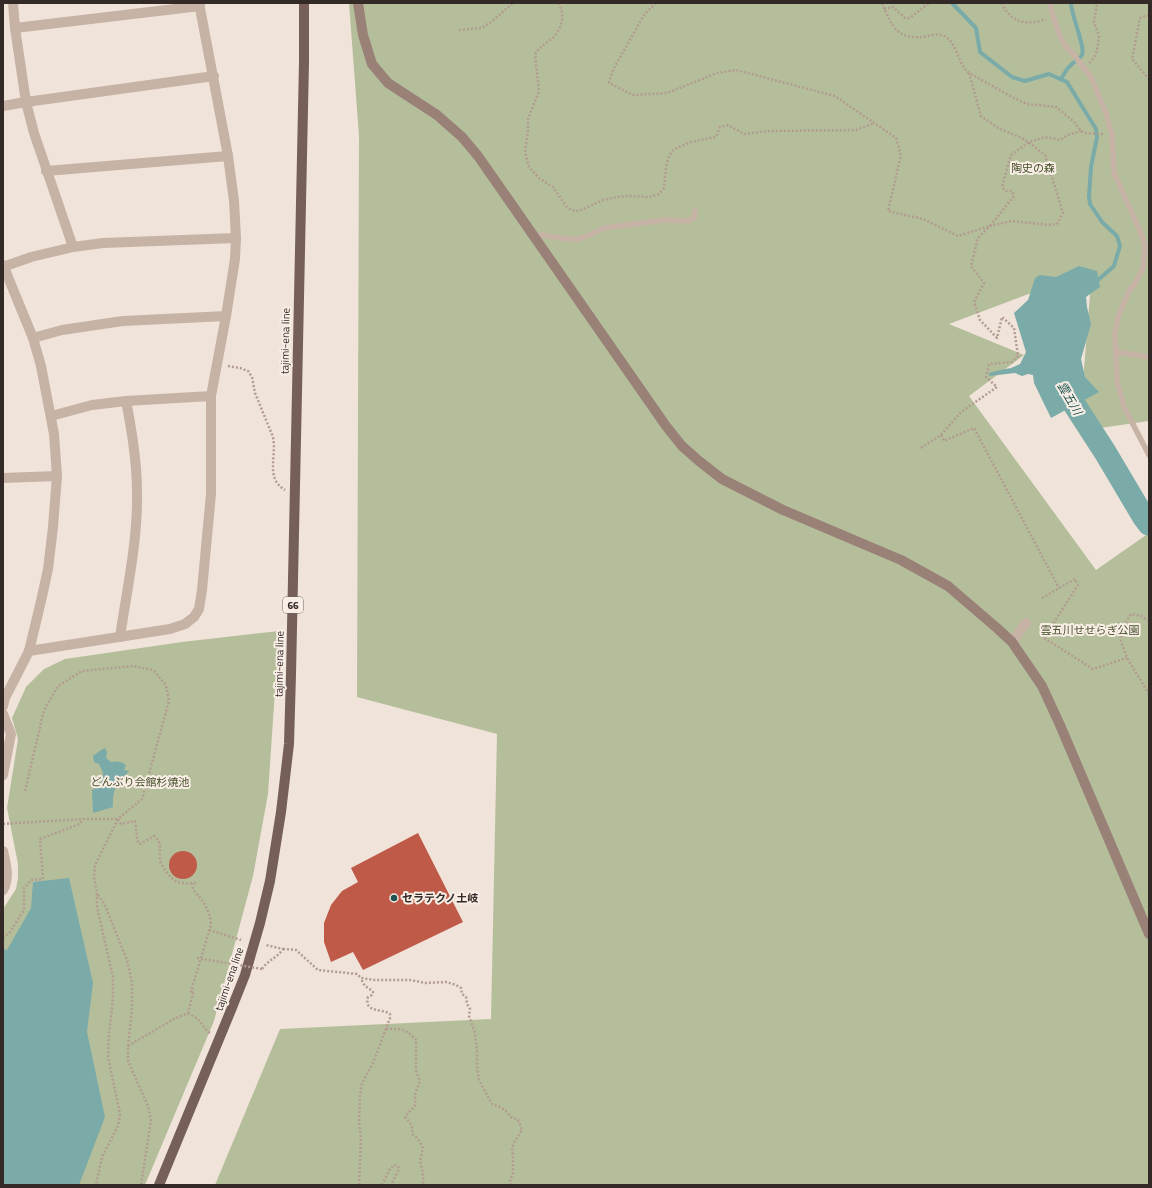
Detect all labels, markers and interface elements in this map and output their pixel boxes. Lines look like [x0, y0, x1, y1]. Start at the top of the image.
park label: 陶史の森 [1011, 160, 1055, 176]
street label: tajimi-ena line [276, 307, 294, 374]
water label: 雲五川 [1053, 378, 1088, 420]
road number: 66 [283, 597, 303, 613]
park label: 雲五川せせらぎ公園 [1041, 622, 1140, 638]
street label: tajimi-ena line [270, 630, 288, 697]
park label: どんぶり会館杉焼池 [91, 774, 190, 790]
place label: セラテクノ土岐 [402, 890, 478, 906]
marker: セラテクノ土岐 [389, 893, 399, 903]
street label: tajimi-ena line [211, 945, 248, 1013]

